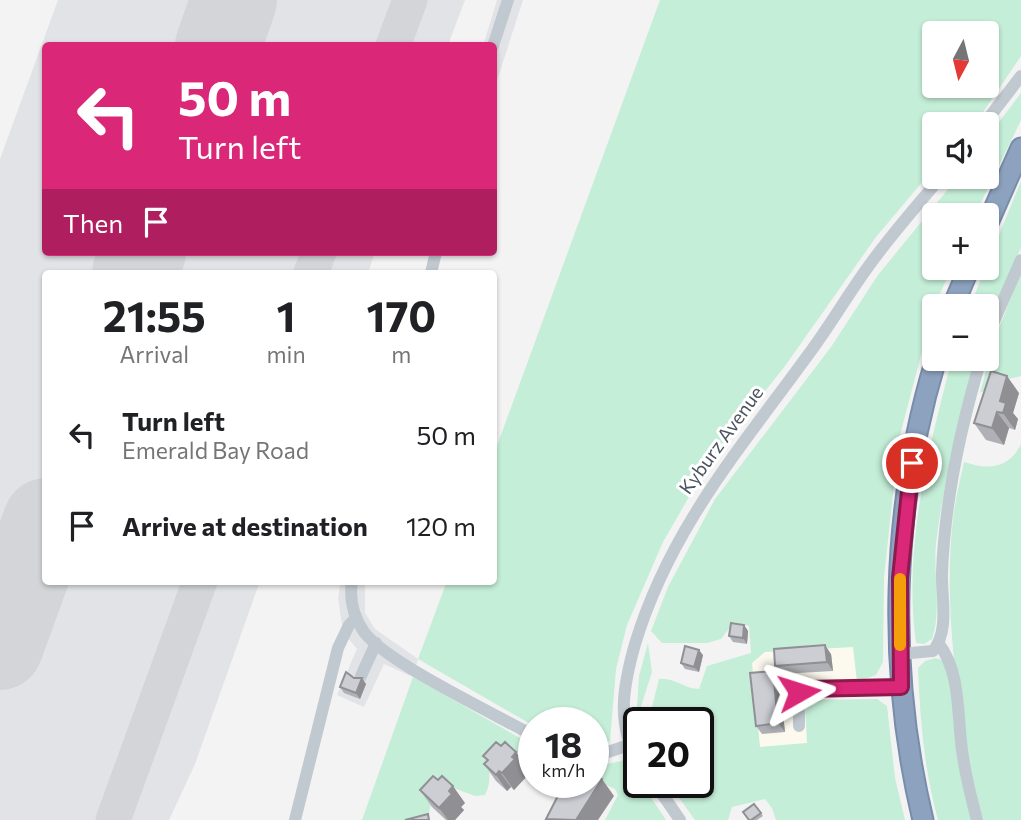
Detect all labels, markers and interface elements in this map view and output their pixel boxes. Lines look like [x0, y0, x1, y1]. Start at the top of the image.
north arrow [922, 21, 999, 98]
map controls [922, 21, 999, 371]
text: 50 m [178, 66, 291, 126]
icon: left [63, 70, 154, 161]
button: sound [922, 112, 999, 189]
text: Turn left [178, 126, 302, 166]
icon: arrive [137, 203, 175, 241]
button: + [922, 203, 999, 280]
text: Then [63, 207, 123, 238]
text: 21:55 [103, 289, 206, 341]
text: 1 [277, 289, 296, 341]
text: 170 [366, 289, 436, 341]
button: − [922, 294, 999, 371]
text: Arrival [119, 340, 189, 368]
text: min [267, 340, 306, 368]
text: m [391, 340, 411, 368]
street label: Kyburz Avenue [674, 381, 767, 498]
text: Turn left [122, 405, 225, 436]
icon: left [63, 416, 101, 454]
text: 50 m [416, 419, 476, 450]
pin [882, 433, 942, 493]
text: Emerald Bay Road [122, 436, 309, 464]
icon: arrive [893, 444, 931, 482]
icon: arrive [63, 507, 101, 545]
text: Arrive at destination [122, 510, 368, 541]
text: 120 m [406, 510, 476, 541]
position arrow [762, 655, 836, 729]
speed limit sign: 20 [623, 707, 714, 798]
text: 18 [545, 722, 582, 765]
text: km/h [542, 759, 585, 781]

